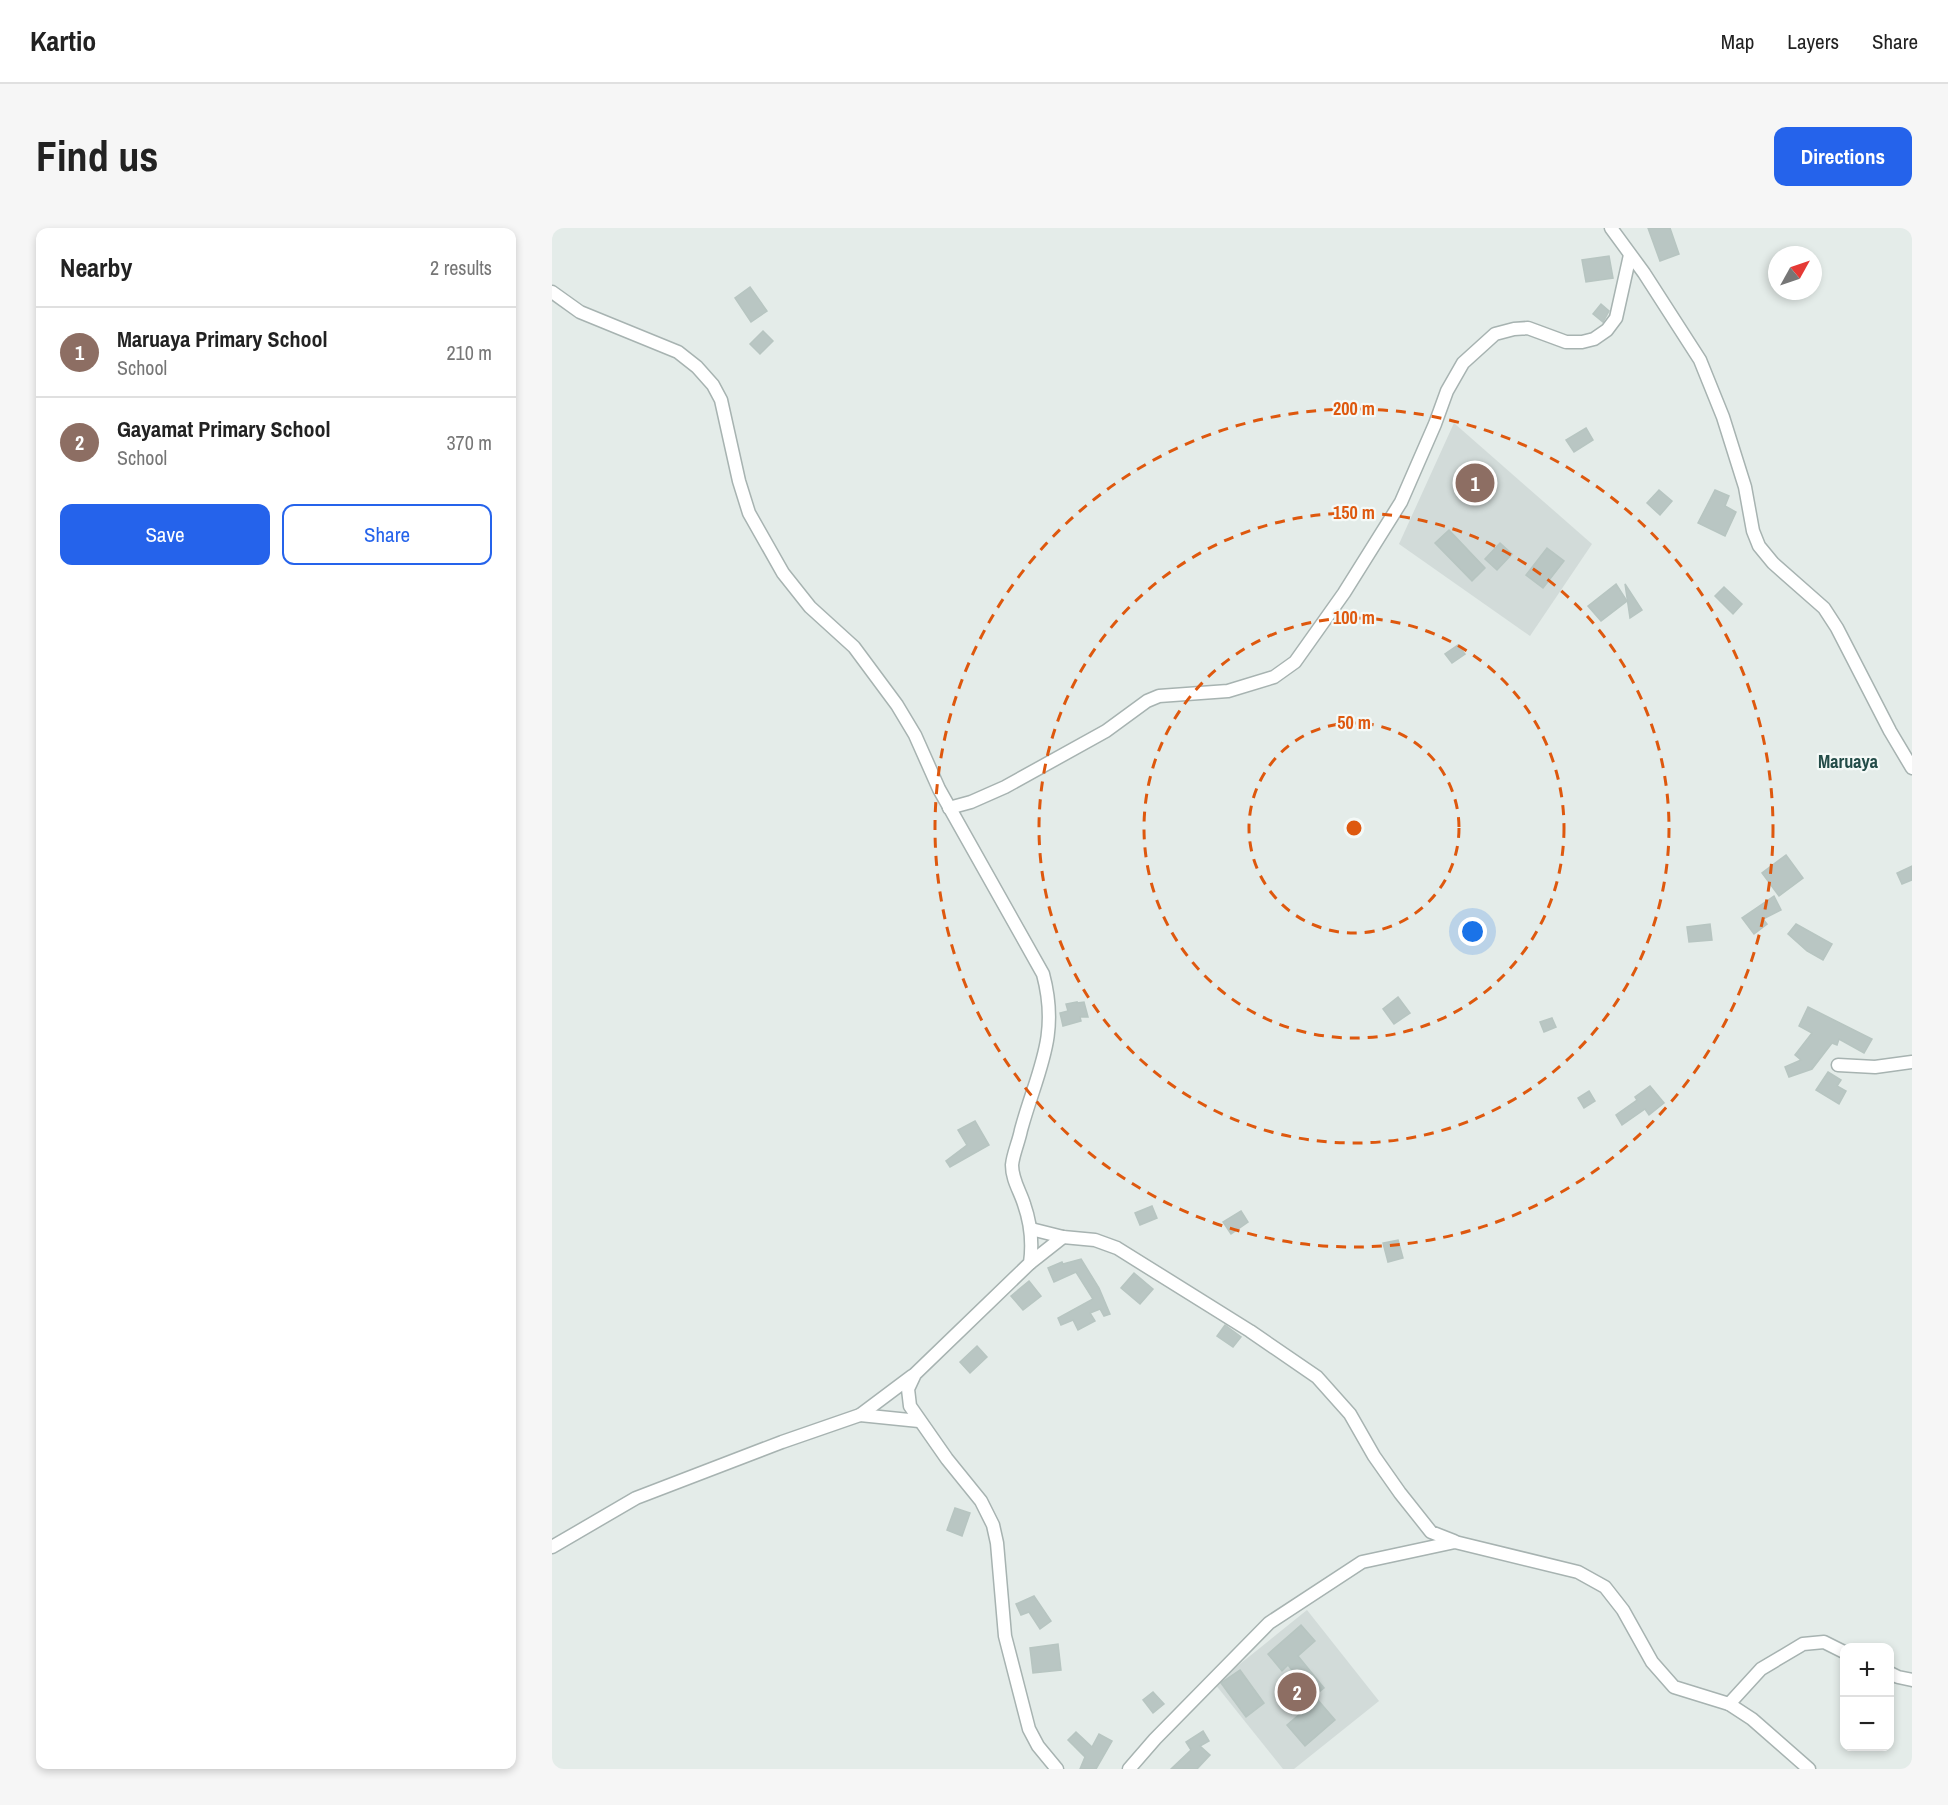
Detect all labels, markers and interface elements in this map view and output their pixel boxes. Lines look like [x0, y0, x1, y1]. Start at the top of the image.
text: Kartio [30, 22, 96, 60]
text: Map [1721, 27, 1754, 56]
text: Layers [1787, 27, 1839, 56]
text: Share [1872, 27, 1918, 56]
button: Directions [1774, 127, 1912, 186]
text: Find us [36, 128, 158, 184]
north arrow [1768, 246, 1822, 300]
text: Nearby [60, 250, 132, 285]
text: 2 results [430, 254, 492, 281]
text: Maruaya Primary School [117, 324, 328, 354]
text: 1 [75, 339, 84, 366]
text: 210 m [446, 339, 492, 366]
text: School [117, 354, 167, 381]
text: 200 m [1333, 396, 1375, 421]
text: Gayamat Primary School [117, 414, 331, 444]
text: 2 [75, 429, 84, 456]
text: 370 m [446, 429, 492, 456]
text: School [117, 444, 167, 471]
pin: 1 [1456, 460, 1494, 506]
text: 150 m [1333, 500, 1375, 525]
button: Save [60, 504, 270, 565]
button: Share [282, 504, 492, 565]
text: 100 m [1333, 605, 1375, 630]
text: 50 m [1337, 710, 1371, 735]
district label: Maruaya [1818, 749, 1879, 774]
centre of rings [1344, 818, 1364, 838]
your location [1458, 917, 1487, 946]
map controls [1840, 1643, 1894, 1751]
button: + [1840, 1643, 1894, 1697]
pin: 2 [1278, 1670, 1316, 1714]
button: − [1840, 1697, 1894, 1751]

